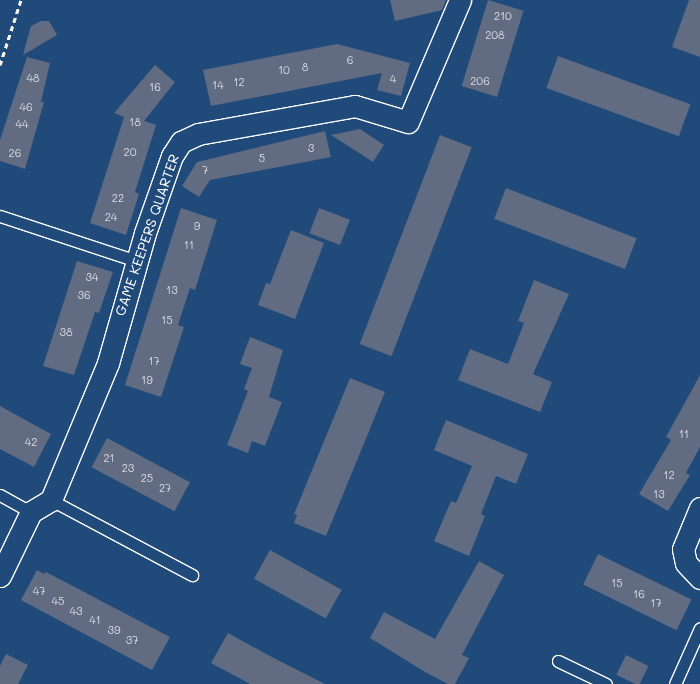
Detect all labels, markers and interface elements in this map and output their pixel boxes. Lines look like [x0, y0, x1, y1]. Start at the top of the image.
house number: 210 [494, 9, 512, 23]
house number: 208 [485, 28, 505, 42]
house number: 6 [347, 53, 353, 67]
house number: 8 [302, 60, 308, 74]
house number: 10 [278, 63, 290, 77]
house number: 48 [26, 71, 40, 85]
house number: 4 [390, 72, 396, 86]
house number: 206 [470, 74, 490, 88]
house number: 12 [233, 75, 245, 89]
house number: 14 [212, 78, 224, 92]
house number: 16 [149, 80, 161, 94]
house number: 46 [19, 100, 33, 114]
house number: 18 [129, 115, 141, 129]
house number: 44 [16, 117, 28, 131]
house number: 3 [308, 141, 314, 155]
house number: 20 [124, 145, 136, 159]
house number: 26 [9, 146, 21, 160]
house number: 5 [259, 151, 265, 165]
street label: GAME KEEPERS QUARTER [111, 152, 183, 318]
house number: 7 [202, 163, 208, 177]
house number: 22 [112, 191, 124, 205]
house number: 24 [105, 210, 117, 224]
house number: 9 [194, 219, 200, 233]
house number: 11 [184, 238, 194, 252]
house number: 34 [86, 270, 98, 284]
house number: 13 [166, 283, 178, 297]
house number: 36 [77, 288, 91, 302]
house number: 15 [161, 313, 173, 327]
house number: 38 [59, 325, 73, 339]
house number: 17 [148, 354, 160, 368]
house number: 19 [141, 373, 153, 387]
house number: 11 [679, 427, 689, 441]
house number: 42 [25, 435, 37, 449]
house number: 21 [103, 451, 115, 465]
house number: 23 [122, 461, 134, 475]
house number: 12 [663, 468, 675, 482]
house number: 25 [141, 471, 153, 485]
house number: 27 [159, 481, 171, 495]
house number: 13 [653, 487, 665, 501]
house number: 15 [611, 576, 623, 590]
house number: 47 [33, 584, 45, 598]
house number: 16 [633, 587, 645, 601]
house number: 45 [52, 594, 64, 608]
house number: 17 [650, 596, 662, 610]
house number: 43 [70, 604, 82, 618]
house number: 41 [89, 613, 101, 627]
house number: 39 [108, 623, 120, 637]
house number: 37 [126, 633, 138, 647]

